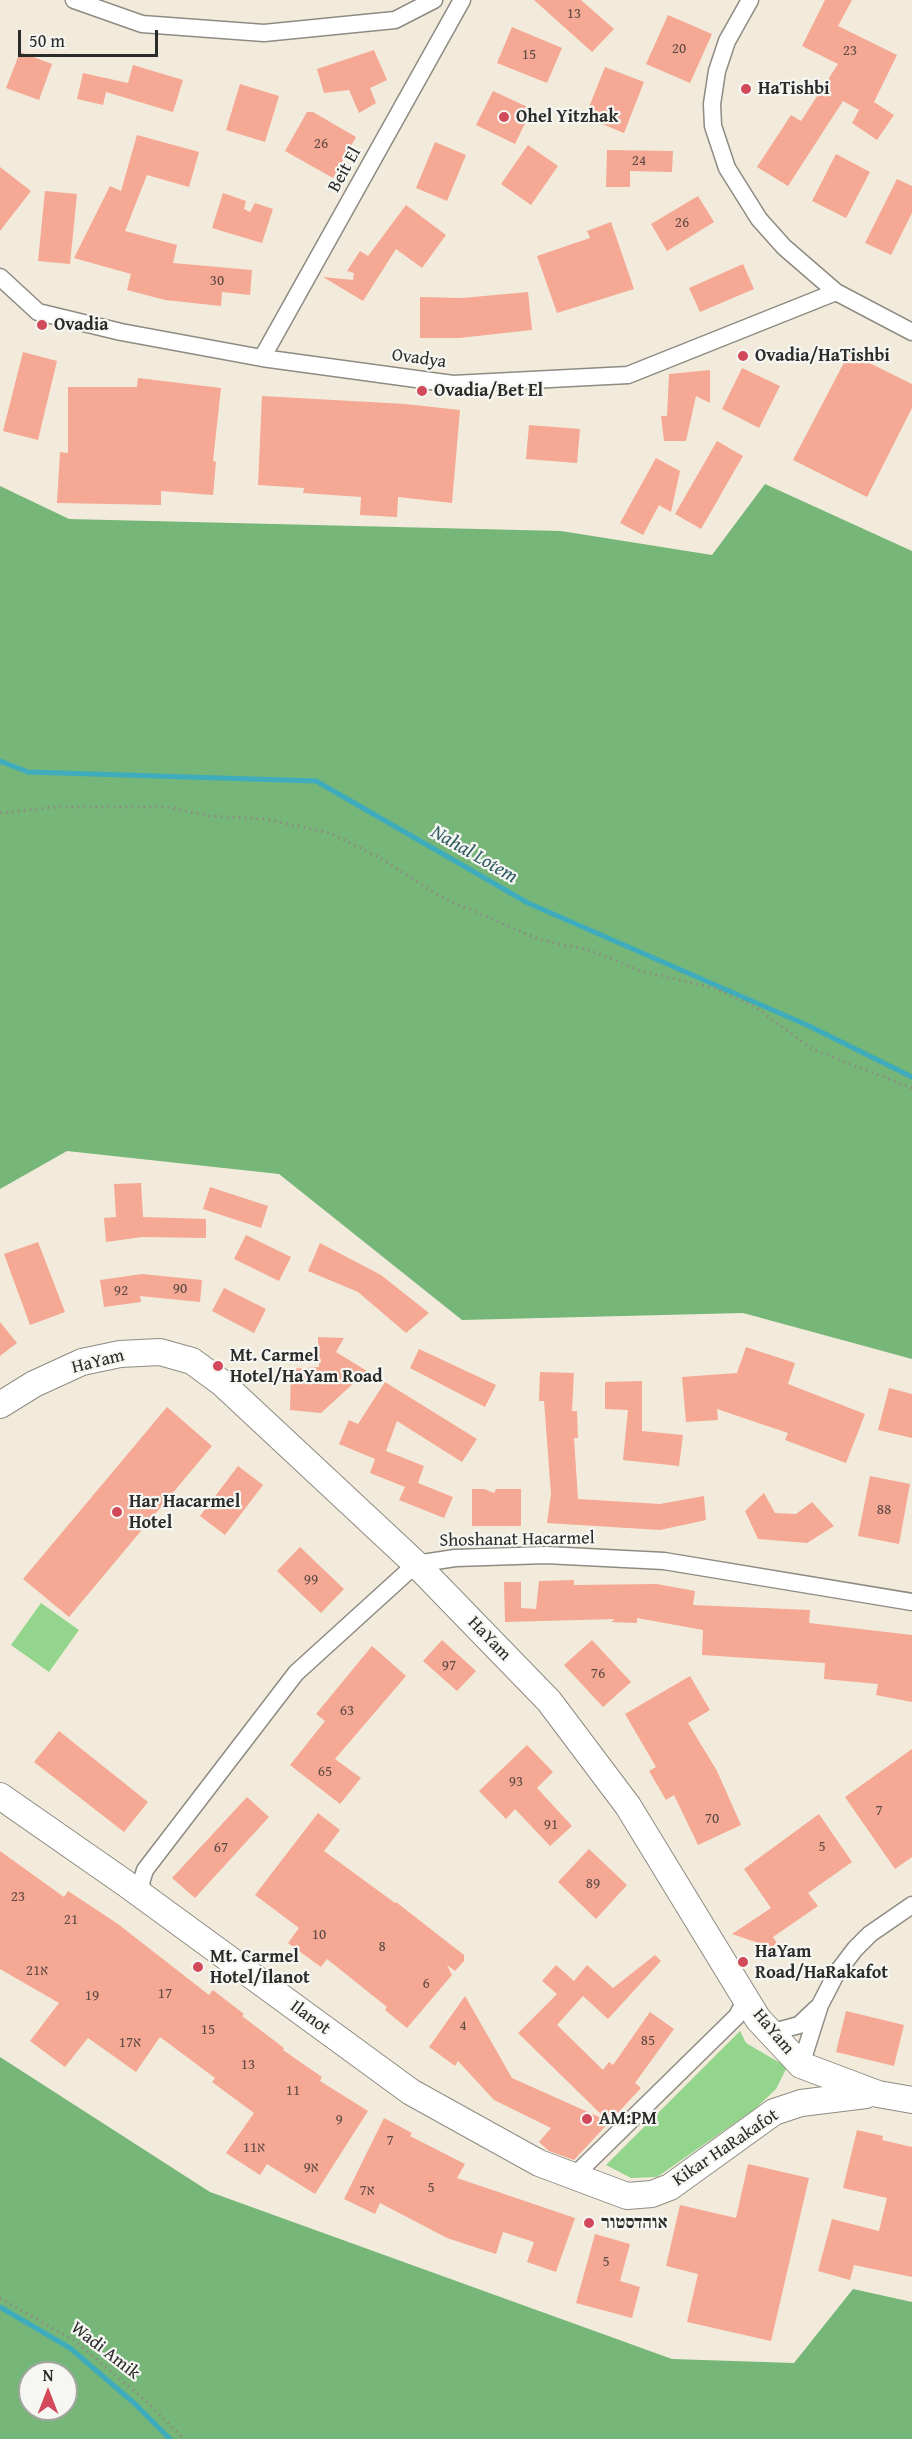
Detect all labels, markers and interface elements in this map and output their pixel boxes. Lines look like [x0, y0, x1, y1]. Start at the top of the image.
house number: 13 [567, 5, 581, 23]
scale bar [21, 18, 160, 56]
text: 50 m [29, 27, 65, 54]
house number: 20 [672, 40, 686, 58]
house number: 23 [843, 42, 857, 60]
house number: 15 [522, 46, 536, 64]
place label: HaTishbi [758, 78, 830, 100]
marker: HaTishbi [739, 82, 753, 96]
place label: Ohel Yitzhak [516, 106, 619, 128]
marker: Ohel Yitzhak [497, 110, 511, 124]
house number: 26 [314, 135, 328, 153]
street label: Beit El [324, 144, 366, 196]
house number: 24 [632, 152, 646, 170]
house number: 26 [675, 214, 689, 232]
house number: 30 [210, 272, 224, 290]
place label: Ovadia [54, 314, 109, 336]
marker: Ovadia [35, 318, 49, 332]
street label: Ovadya [390, 344, 448, 374]
place label: Ovadia/HaTishbi [755, 345, 890, 367]
marker: Ovadia/HaTishbi [736, 349, 750, 363]
place label: Ovadia/Bet El [434, 380, 543, 402]
marker: Ovadia/Bet El [415, 384, 429, 398]
water label: Nahal Lotem [426, 820, 522, 890]
house number: 90 [173, 1280, 187, 1298]
house number: 92 [114, 1282, 128, 1300]
street label: HaYam [69, 1345, 127, 1379]
place label: Mt. Carmel Hotel/HaYam Road [230, 1345, 383, 1388]
marker: Mt. Carmel Hotel/HaYam Road [211, 1359, 225, 1373]
place label: Har Hacarmel Hotel [129, 1491, 240, 1534]
house number: 88 [877, 1501, 891, 1519]
marker: Har Hacarmel Hotel [110, 1505, 124, 1519]
street label: Shoshanat Hacarmel [439, 1528, 595, 1552]
house number: 99 [304, 1571, 318, 1589]
street label: HaYam [463, 1612, 515, 1666]
house number: 97 [442, 1657, 456, 1675]
house number: 76 [591, 1665, 605, 1683]
house number: 63 [340, 1702, 354, 1720]
house number: 65 [318, 1763, 332, 1781]
house number: 93 [509, 1773, 523, 1791]
house number: 7 [875, 1802, 883, 1820]
house number: 70 [705, 1810, 719, 1828]
house number: 91 [544, 1816, 558, 1834]
house number: 5 [818, 1838, 826, 1856]
house number: 67 [214, 1839, 228, 1857]
house number: 89 [586, 1875, 600, 1893]
house number: 23 [11, 1888, 25, 1906]
house number: 21 [64, 1911, 78, 1929]
house number: 10 [312, 1926, 326, 1944]
house number: 8 [378, 1938, 386, 1956]
place label: HaYam Road/HaRakafot [755, 1941, 888, 1984]
place label: Mt. Carmel Hotel/Ilanot [210, 1946, 310, 1988]
marker: HaYam Road/HaRakafot [736, 1955, 750, 1969]
marker: Mt. Carmel Hotel/Ilanot [191, 1960, 205, 1974]
house number: 21א [26, 1962, 48, 1980]
house number: 6 [422, 1975, 430, 1993]
house number: 17 [158, 1985, 172, 2003]
house number: 19 [85, 1987, 99, 2005]
street label: Ilanot [286, 1996, 334, 2040]
street label: HaYam [748, 2005, 798, 2059]
house number: 4 [459, 2017, 467, 2035]
house number: 15 [201, 2021, 215, 2039]
house number: 85 [641, 2032, 655, 2050]
house number: 17א [119, 2034, 141, 2052]
house number: 13 [241, 2056, 255, 2074]
house number: 11 [286, 2082, 300, 2100]
street label: Kikar HaRakafot [669, 2105, 783, 2191]
place label: AM:PM [599, 2108, 657, 2130]
house number: 9 [335, 2111, 343, 2129]
marker: AM:PM [580, 2112, 594, 2126]
house number: 7 [386, 2132, 394, 2150]
house number: 11א [243, 2139, 265, 2157]
house number: 9א [303, 2159, 319, 2177]
house number: 5 [427, 2179, 435, 2197]
house number: 7א [359, 2182, 375, 2200]
place label: אוהדסטור [601, 2212, 667, 2234]
marker: אוהדסטור [582, 2216, 596, 2230]
house number: 5 [602, 2253, 610, 2271]
street label: Wadi Amik [66, 2317, 144, 2385]
north arrow [18, 2361, 78, 2421]
text: N [43, 2363, 53, 2387]

